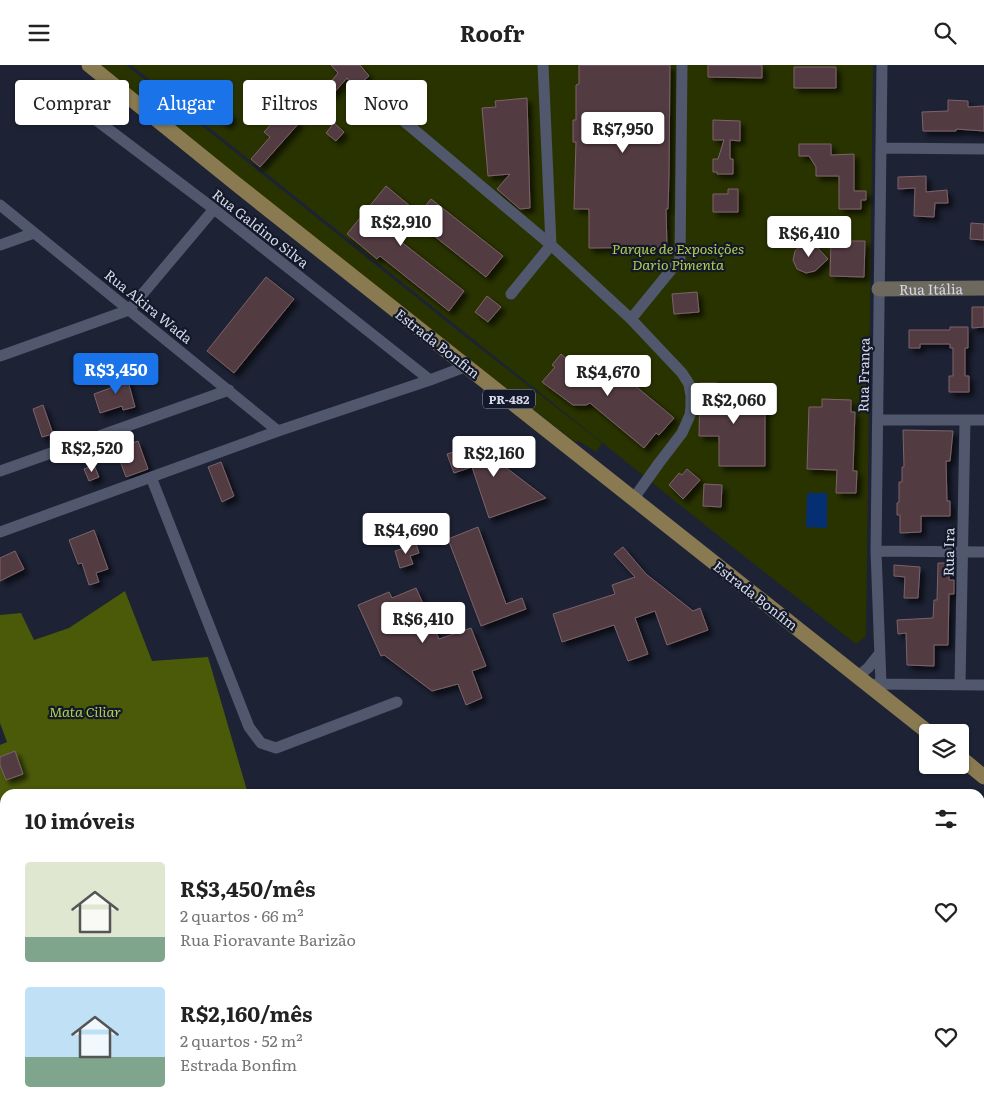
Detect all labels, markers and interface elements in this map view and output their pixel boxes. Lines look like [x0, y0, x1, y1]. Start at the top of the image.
text: Roofr [460, 16, 524, 49]
icon: menu [25, 19, 53, 47]
icon: search [931, 19, 959, 47]
chip: Comprar [15, 80, 129, 125]
chip: Alugar [139, 80, 233, 125]
chip: Filtros [243, 80, 336, 125]
chip: Novo [346, 80, 427, 125]
pin: R$7,950 [577, 111, 669, 154]
text: R$7,950 [592, 116, 654, 140]
street label: Rua Galdino Silva [208, 184, 314, 272]
pin: R$2,910 [355, 205, 447, 247]
text: R$2,910 [371, 209, 431, 233]
pin: R$6,410 [763, 215, 855, 258]
text: R$6,410 [778, 220, 840, 244]
park label: Parque de Exposições Dario Pimenta [612, 238, 744, 274]
street label: Rua Akira Wada [101, 264, 198, 348]
street label: Rua Itália [899, 278, 964, 299]
street label: Estrada Bonfim [391, 304, 485, 383]
street label: Rua França [852, 337, 874, 413]
pin: R$3,450 [70, 353, 162, 395]
pin: R$4,670 [562, 355, 654, 397]
text: R$3,450 [84, 357, 148, 381]
text: R$4,670 [576, 359, 640, 383]
pin: R$2,060 [688, 383, 780, 425]
text: R$2,060 [702, 387, 766, 411]
road number: PR-482 [483, 389, 535, 409]
pin: R$2,520 [46, 431, 138, 473]
text: R$2,520 [61, 435, 123, 459]
pin: R$2,160 [448, 435, 540, 478]
text: R$2,160 [463, 440, 525, 464]
pin: R$4,690 [360, 513, 452, 555]
text: R$4,690 [374, 517, 438, 541]
street label: Rua Ira [938, 527, 958, 576]
street label: Estrada Bonfim [709, 556, 803, 635]
pin: R$6,410 [377, 601, 469, 644]
text: R$6,410 [392, 606, 454, 630]
park label: Mata Ciliar [49, 701, 121, 721]
map controls [919, 724, 969, 774]
button: layers [919, 724, 969, 774]
text: 10 imóveis [25, 804, 135, 835]
icon: filters [932, 805, 960, 833]
text: R$3,450/mês [180, 872, 315, 903]
icon: home [65, 882, 125, 942]
icon: heart [932, 898, 960, 926]
text: 2 quartos · 66 m² [180, 903, 304, 927]
text: Rua Fioravante Barizão [180, 927, 356, 951]
text: R$2,160/mês [180, 997, 312, 1028]
icon: home [65, 1007, 125, 1067]
icon: heart [932, 1023, 960, 1051]
text: 2 quartos · 52 m² [180, 1028, 303, 1052]
text: Estrada Bonfim [180, 1052, 297, 1076]

